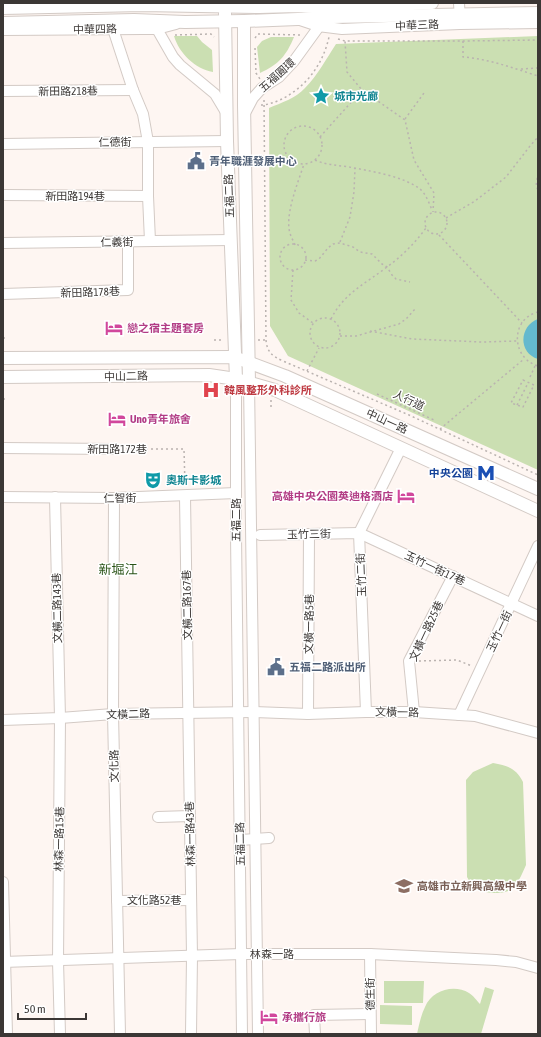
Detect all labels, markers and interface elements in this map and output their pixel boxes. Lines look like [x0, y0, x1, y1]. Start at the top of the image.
street label: 中華三路 [395, 18, 439, 32]
street label: 中華四路 [73, 23, 117, 35]
street label: 五福圓環 [257, 56, 297, 94]
street label: 新田路218巷 [38, 84, 98, 98]
place icon: 城市光廊 [311, 86, 331, 106]
place label: 城市光廊 [334, 90, 378, 102]
street label: 仁德街 [98, 136, 132, 148]
public building icon: 青年職涯發展中心 [186, 151, 206, 171]
place label: 青年職涯發展中心 [209, 155, 297, 167]
street label: 五福二路 [222, 174, 236, 218]
street label: 新田路194巷 [45, 190, 105, 202]
street label: 仁義街 [100, 236, 134, 248]
street label: 新田路178巷 [60, 285, 120, 299]
hotel icon: 戀之宿主題套房 [104, 318, 124, 338]
place label: 戀之宿主題套房 [127, 322, 204, 334]
street label: 中山二路 [104, 370, 148, 382]
hospital icon: 韓風整形外科診所 [201, 380, 221, 400]
place label: 韓風整形外科診所 [224, 384, 312, 396]
street label: 人行道 [392, 388, 426, 412]
street label: 中山一路 [364, 407, 410, 435]
hotel icon: Uno青年旅舍 [107, 409, 127, 429]
place label: Uno青年旅舍 [130, 413, 191, 425]
street label: 新田路172巷 [87, 443, 147, 455]
metro station icon: 中央公園 [476, 463, 496, 483]
place label: 中央公園 [429, 467, 473, 479]
theatre icon: 奧斯卡影城 [143, 470, 163, 490]
place label: 奧斯卡影城 [166, 474, 222, 486]
hotel icon: 高雄中央公園英迪格酒店 [396, 486, 416, 506]
place label: 高雄中央公園英迪格酒店 [272, 490, 393, 502]
street label: 仁智街 [103, 492, 137, 504]
street label: 五福二路 [230, 498, 242, 542]
street label: 玉竹三街 [287, 528, 331, 540]
street label: 玉竹一街17巷 [403, 549, 467, 587]
street label: 玉竹二街 [354, 553, 368, 597]
district label: 新堀江 [98, 562, 138, 577]
street label: 文橫二路167巷 [180, 570, 194, 640]
street label: 文橫二路143巷 [50, 573, 64, 643]
street label: 文橫一路5巷 [302, 594, 316, 654]
street label: 文橫一路25巷 [407, 599, 445, 663]
street label: 玉竹一街 [484, 609, 514, 653]
public building icon: 五福二路派出所 [266, 657, 286, 677]
place label: 五福二路派出所 [289, 661, 366, 673]
street label: 文橫一路 [375, 706, 419, 718]
street label: 文橫二路 [106, 707, 150, 721]
street label: 文化路 [108, 749, 120, 783]
street label: 林森一路43巷 [183, 801, 197, 867]
street label: 林森一路15巷 [52, 806, 66, 872]
street label: 五福二路 [234, 822, 246, 866]
school or university icon: 高雄市立新興高級中學 [394, 876, 414, 896]
place label: 高雄市立新興高級中學 [417, 880, 527, 892]
street label: 文化路52巷 [127, 894, 181, 906]
street label: 林森一路 [250, 948, 294, 960]
street label: 德生街 [364, 977, 376, 1011]
scale bar [18, 995, 86, 1021]
text: 50 m [24, 1002, 46, 1016]
hotel icon: 承攜行旅 [259, 1007, 279, 1027]
place label: 承攜行旅 [282, 1011, 326, 1023]

